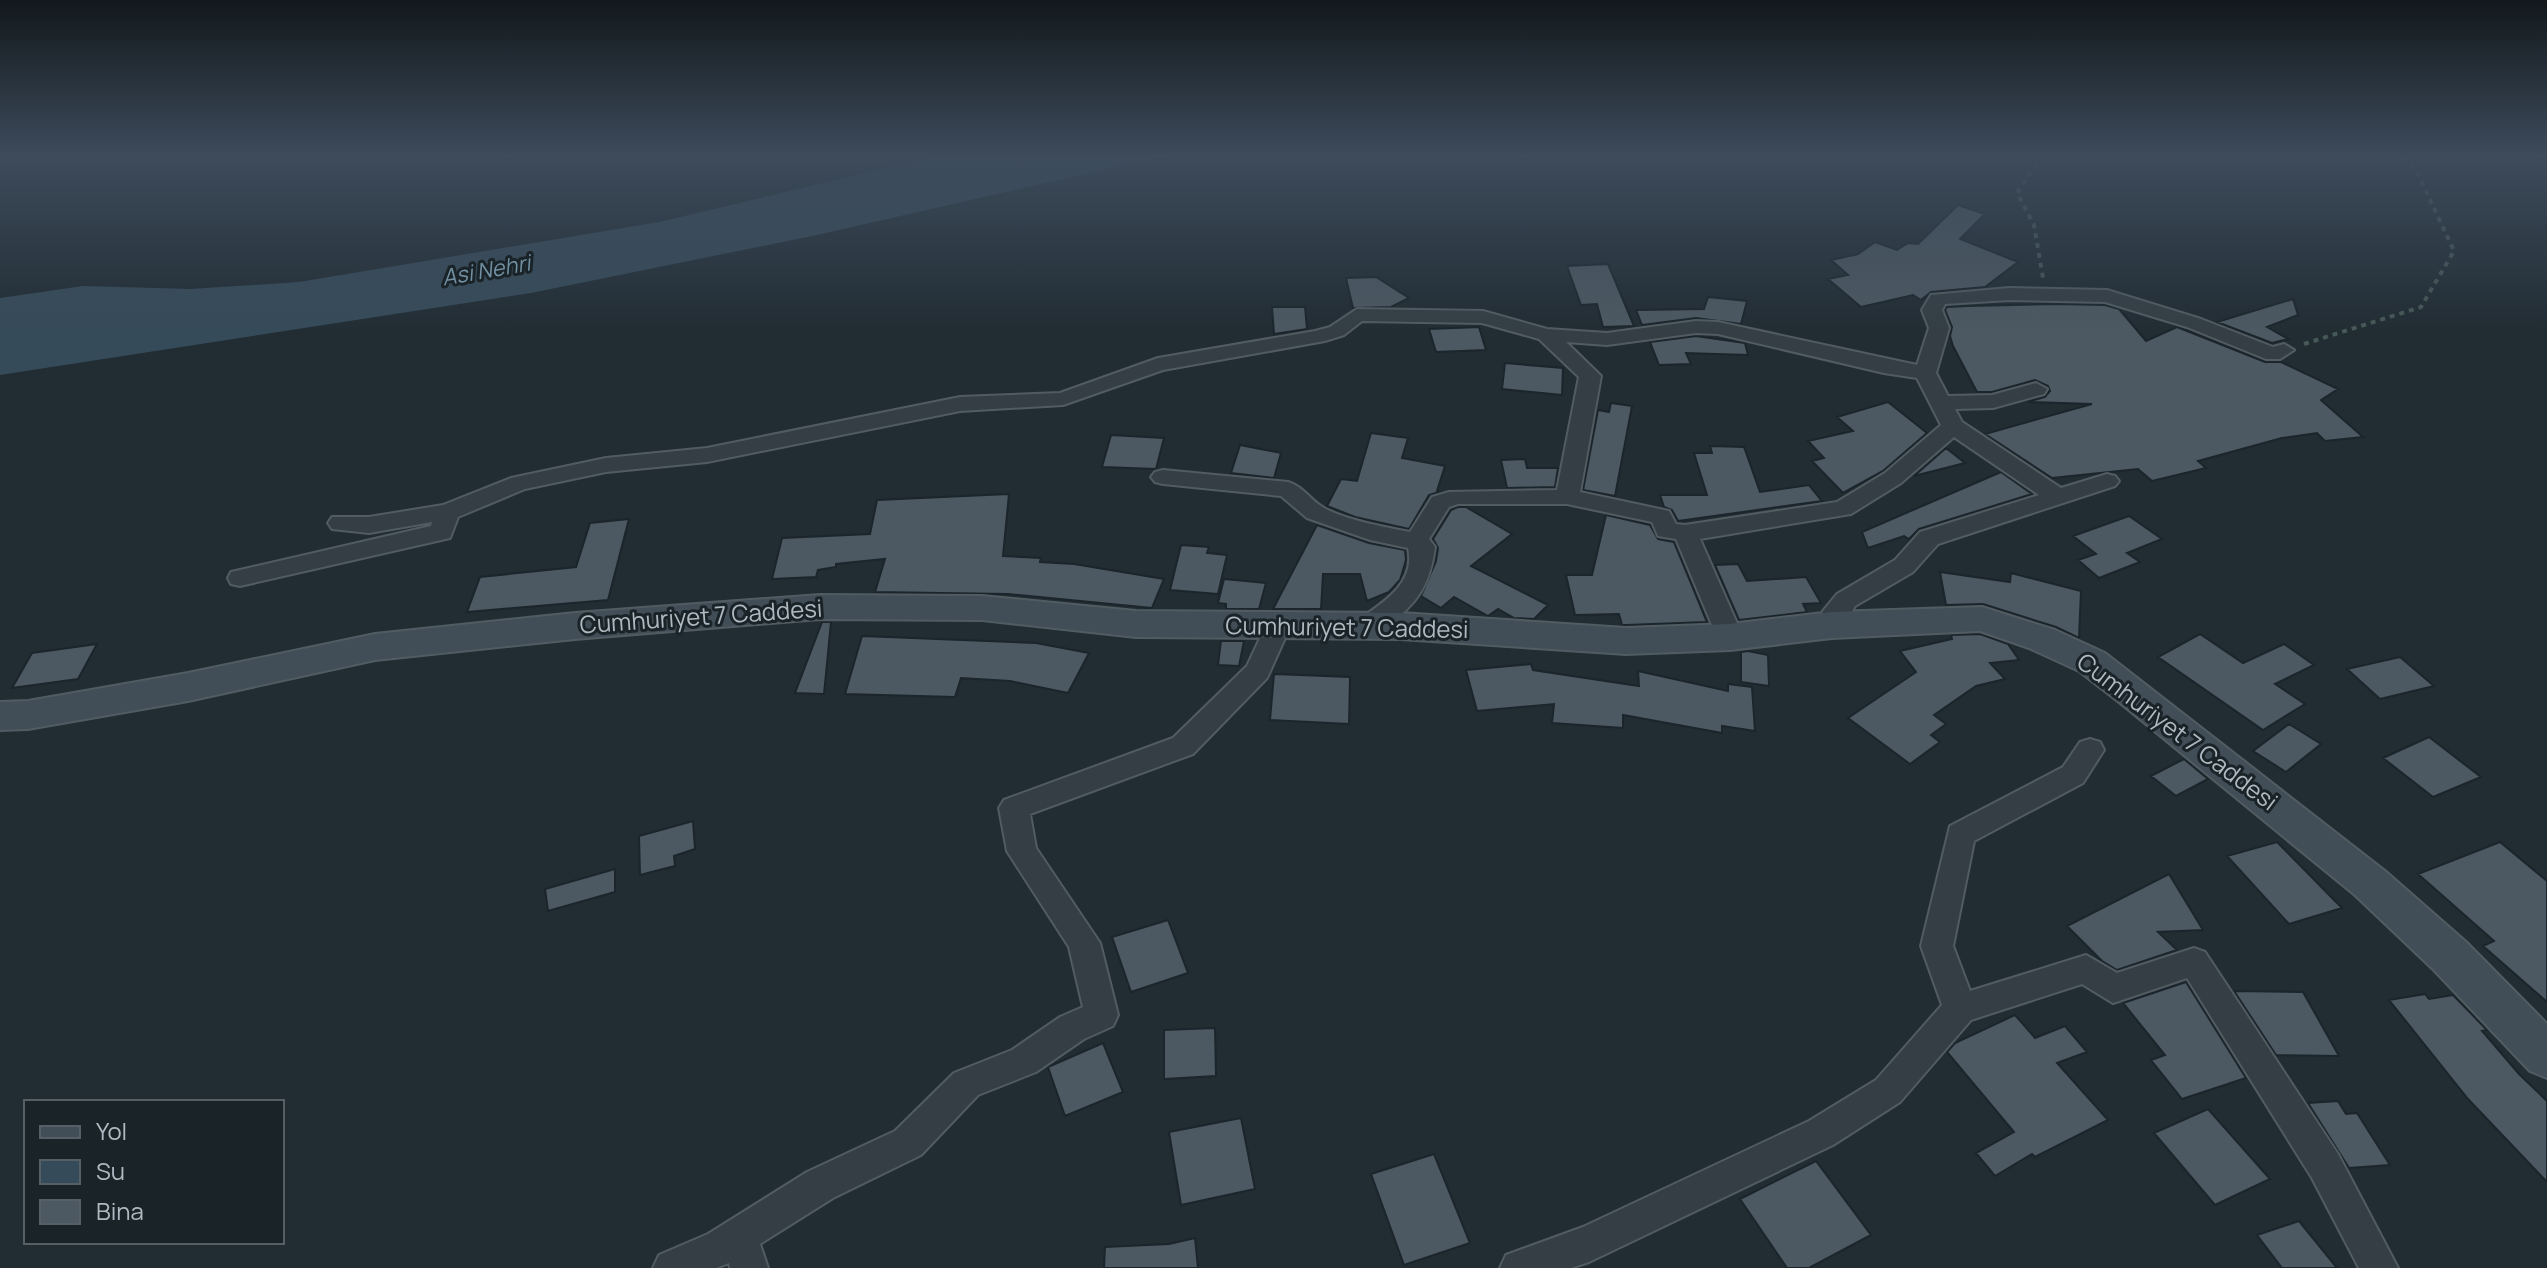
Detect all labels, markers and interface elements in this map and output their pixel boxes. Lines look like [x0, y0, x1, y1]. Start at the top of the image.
water label: Asi Nehri [440, 247, 535, 293]
street label: Cumhuriyet 7 Caddesi [578, 591, 823, 640]
street label: Cumhuriyet 7 Caddesi [1225, 608, 1469, 645]
street label: Cumhuriyet 7 Caddesi [2071, 644, 2285, 817]
legend [24, 1100, 284, 1244]
text: Yol [96, 1114, 127, 1147]
text: Su [96, 1154, 125, 1187]
text: Bina [96, 1194, 144, 1227]

